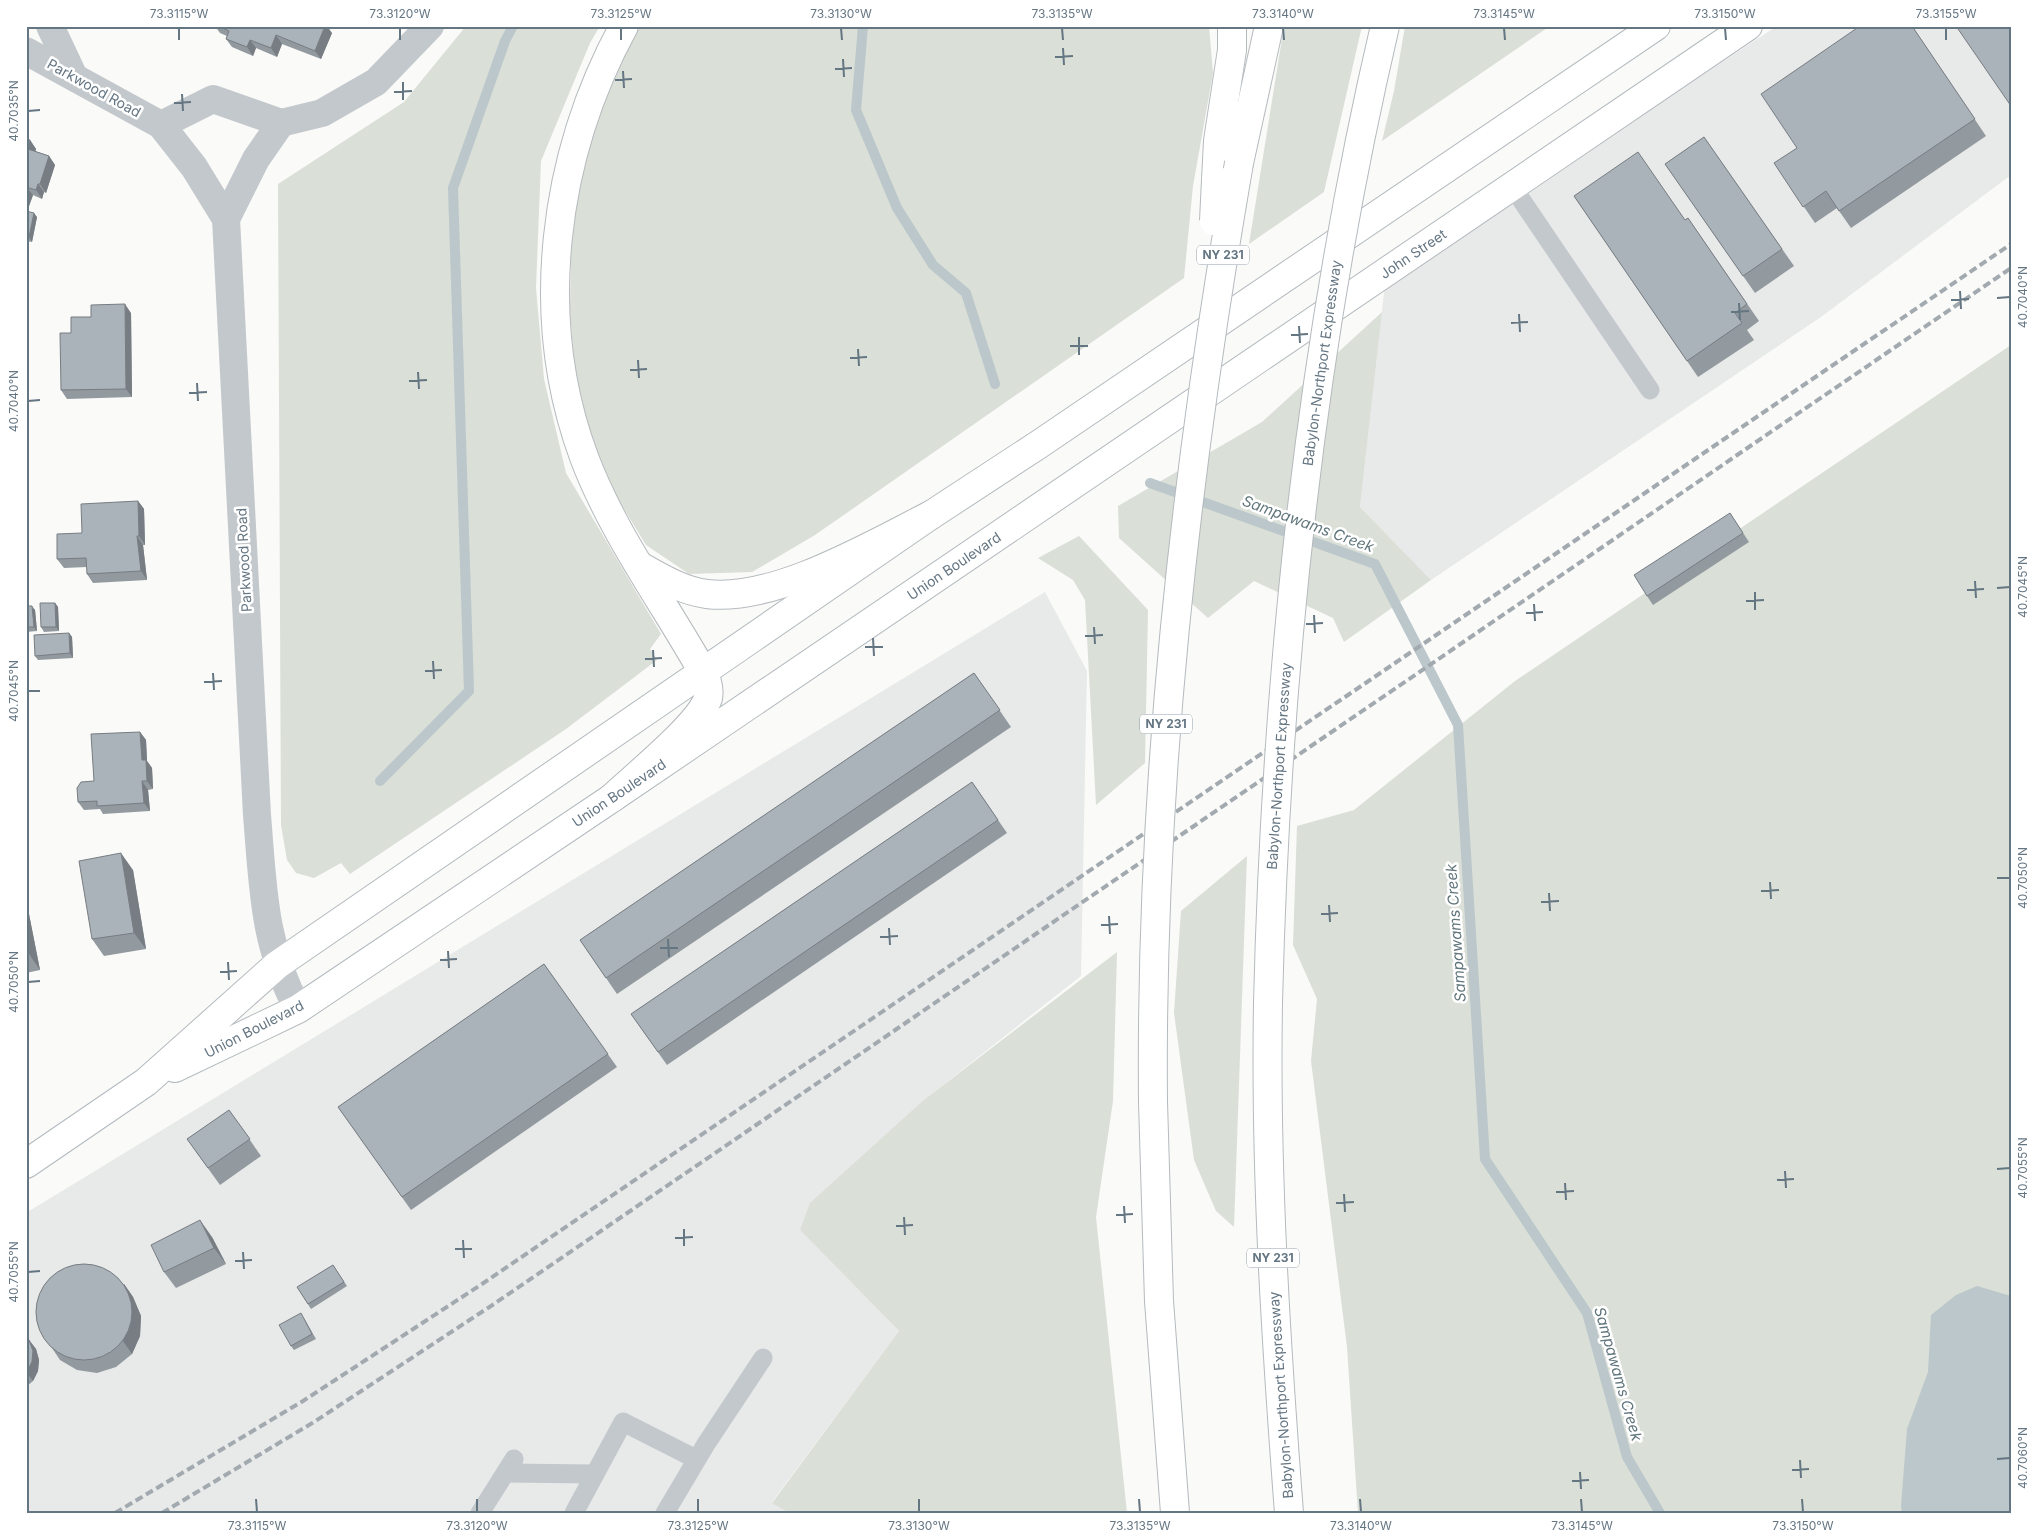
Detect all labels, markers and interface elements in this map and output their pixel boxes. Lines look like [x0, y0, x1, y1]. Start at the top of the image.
text: 73.3115°W [150, 6, 208, 21]
text: 73.3120°W [369, 6, 431, 21]
text: 73.3125°W [590, 6, 652, 21]
text: 73.3130°W [810, 6, 872, 21]
text: 73.3135°W [1031, 6, 1093, 21]
text: 73.3140°W [1252, 6, 1314, 21]
text: 73.3145°W [1473, 6, 1535, 21]
text: 73.3150°W [1694, 6, 1756, 21]
text: 73.3155°W [1915, 6, 1977, 21]
street label: Parkwood Road [45, 55, 144, 120]
text: 40.7035°N [6, 80, 21, 142]
street label: John Street [1376, 225, 1449, 282]
road number: NY 231 [1197, 246, 1249, 264]
street label: Babylon-Northport Expressway [1299, 259, 1344, 467]
text: 40.7040°N [2015, 266, 2030, 328]
text: 40.7040°N [6, 370, 21, 432]
water label: Sampawams Creek [1240, 491, 1377, 556]
street label: Parkwood Road [232, 508, 255, 613]
street label: Union Boulevard [904, 528, 1004, 603]
text: 40.7045°N [2015, 556, 2030, 618]
text: 40.7045°N [6, 660, 21, 722]
street label: Babylon-Northport Expressway [1263, 662, 1294, 870]
road number: NY 231 [1140, 714, 1192, 734]
street label: Union Boulevard [569, 755, 669, 830]
text: 40.7050°N [2015, 847, 2030, 909]
water label: Sampawams Creek [1441, 862, 1470, 1003]
text: 40.7050°N [6, 951, 21, 1013]
street label: Union Boulevard [201, 996, 306, 1061]
text: 40.7055°N [2015, 1137, 2030, 1199]
text: 40.7055°N [6, 1241, 21, 1303]
road number: NY 231 [1247, 1248, 1299, 1268]
street label: Babylon-Northport Expressway [1265, 1291, 1296, 1499]
water label: Sampawams Creek [1590, 1305, 1647, 1444]
text: 40.7060°N [2015, 1427, 2030, 1489]
text: 73.3115°W [228, 1518, 286, 1533]
text: 73.3120°W [446, 1518, 508, 1533]
text: 73.3125°W [667, 1518, 729, 1533]
text: 73.3130°W [888, 1518, 950, 1533]
text: 73.3135°W [1109, 1518, 1171, 1533]
text: 73.3140°W [1330, 1518, 1392, 1533]
text: 73.3145°W [1551, 1518, 1613, 1533]
text: 73.3150°W [1772, 1518, 1834, 1533]

